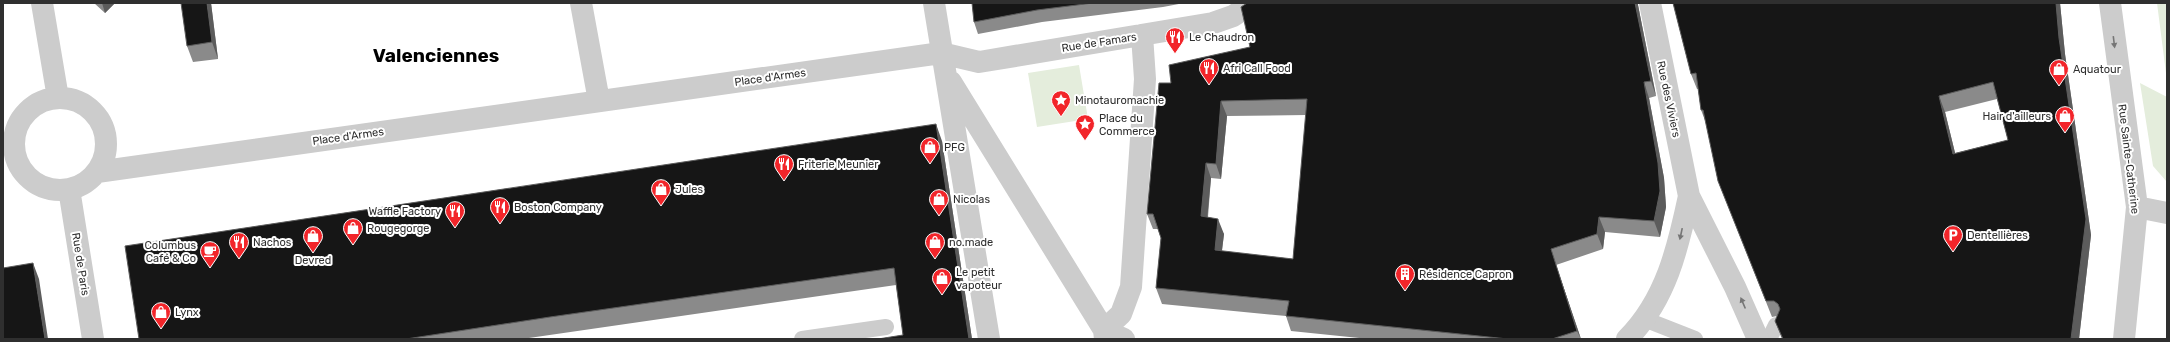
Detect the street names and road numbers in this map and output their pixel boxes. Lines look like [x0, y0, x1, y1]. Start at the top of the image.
street label: Rue de Famars [1061, 30, 1138, 55]
street label: Rue des Viviers [1654, 60, 1683, 139]
street label: Place d'Armes [733, 66, 807, 89]
street label: Rue Sainte-Catherine [2115, 103, 2142, 215]
street label: Place d'Armes [311, 125, 385, 148]
street label: Rue de Paris [69, 232, 92, 297]

